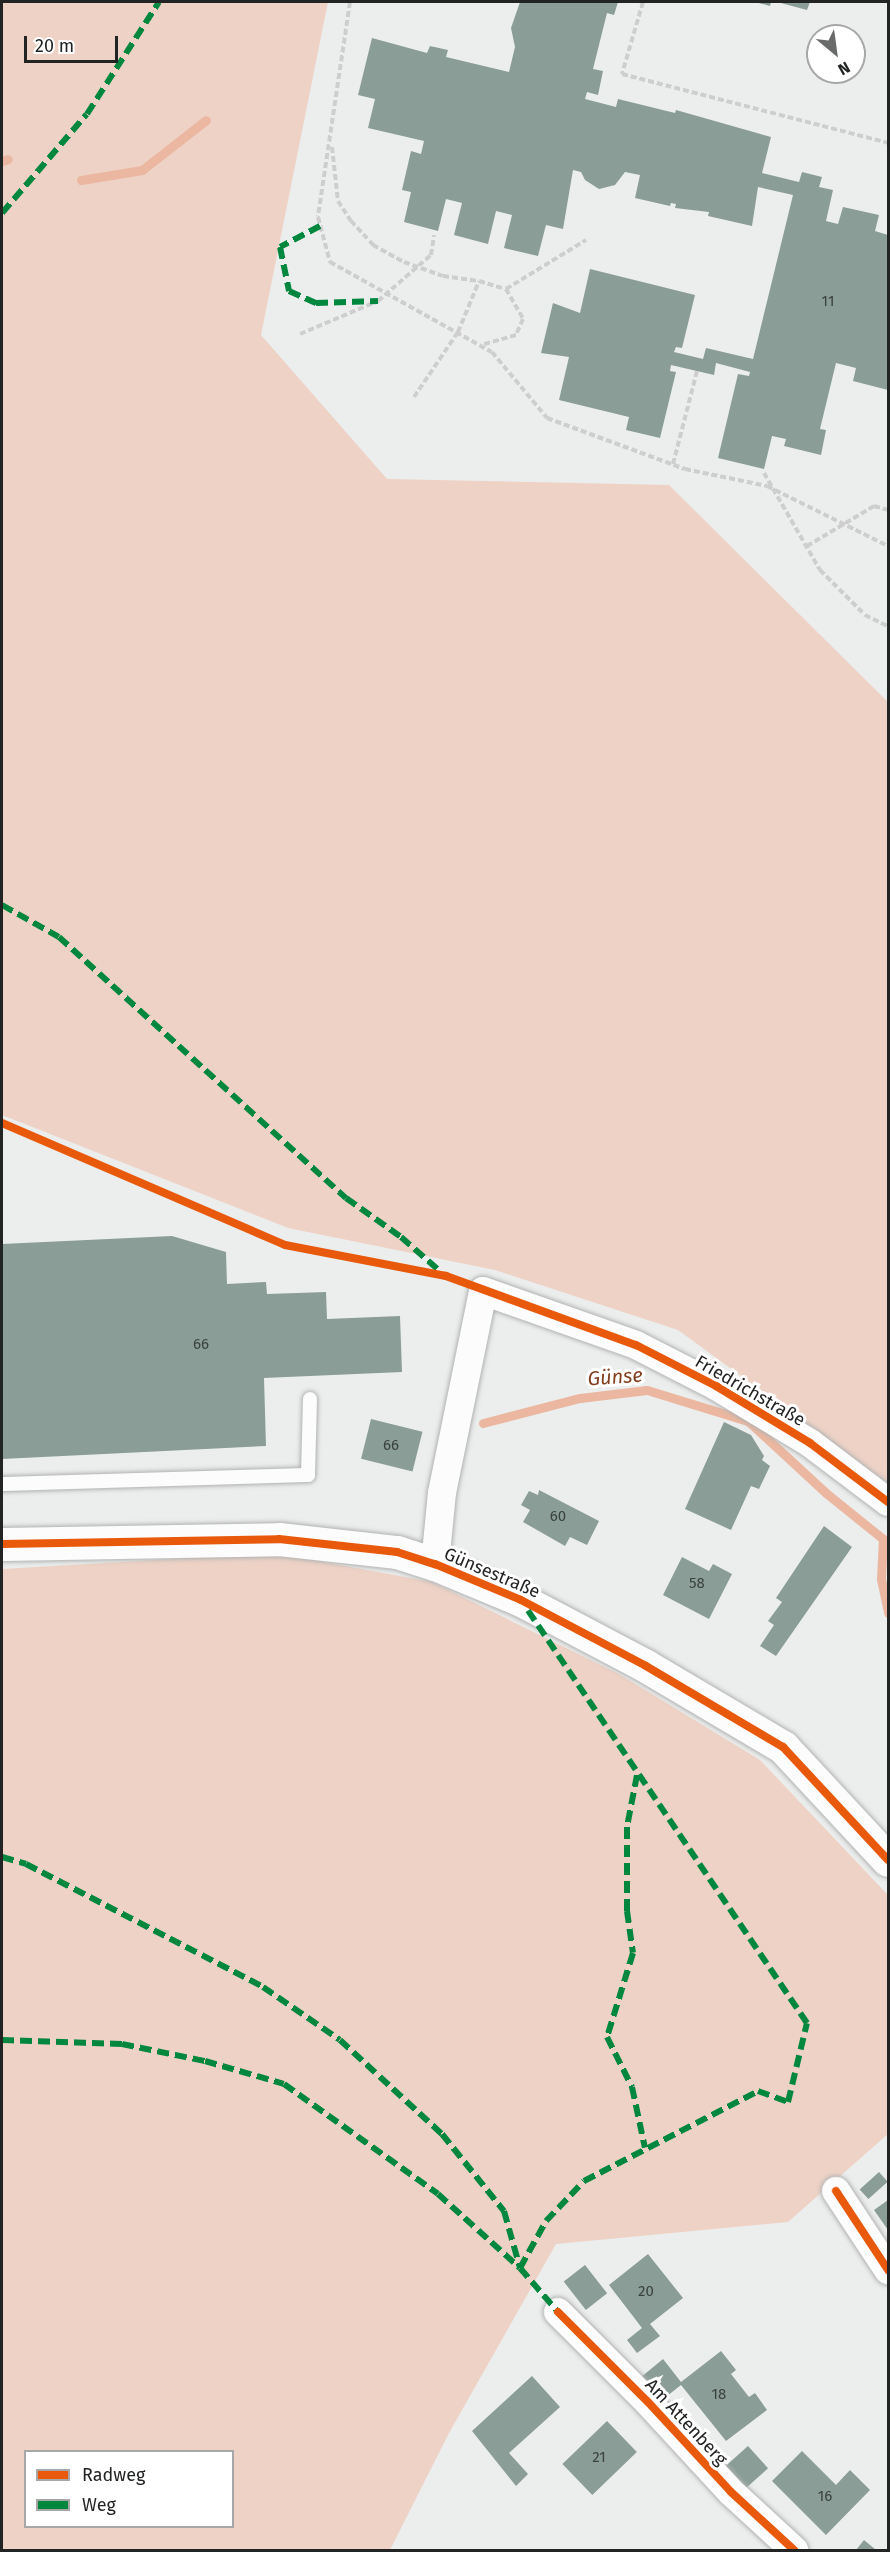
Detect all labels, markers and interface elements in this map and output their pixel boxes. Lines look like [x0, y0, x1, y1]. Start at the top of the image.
scale bar [27, 24, 122, 62]
north arrow [806, 24, 866, 84]
text: 20 m [35, 35, 74, 57]
text: N [835, 58, 853, 79]
house number: 11 [822, 293, 834, 311]
house number: 66 [193, 1336, 209, 1354]
street label: Friedrichstraße [691, 1351, 809, 1431]
water label: Günse [587, 1363, 643, 1391]
house number: 66 [383, 1437, 399, 1455]
house number: 60 [550, 1508, 566, 1526]
street label: Günsestraße [441, 1543, 543, 1603]
house number: 58 [689, 1575, 705, 1593]
house number: 20 [638, 2283, 654, 2301]
street label: Am Attenberg [640, 2374, 732, 2470]
house number: 18 [712, 2386, 726, 2404]
house number: 21 [592, 2449, 606, 2467]
legend [24, 2450, 234, 2528]
text: Radweg [82, 2464, 145, 2486]
house number: 16 [818, 2488, 832, 2506]
text: Weg [82, 2494, 116, 2516]

